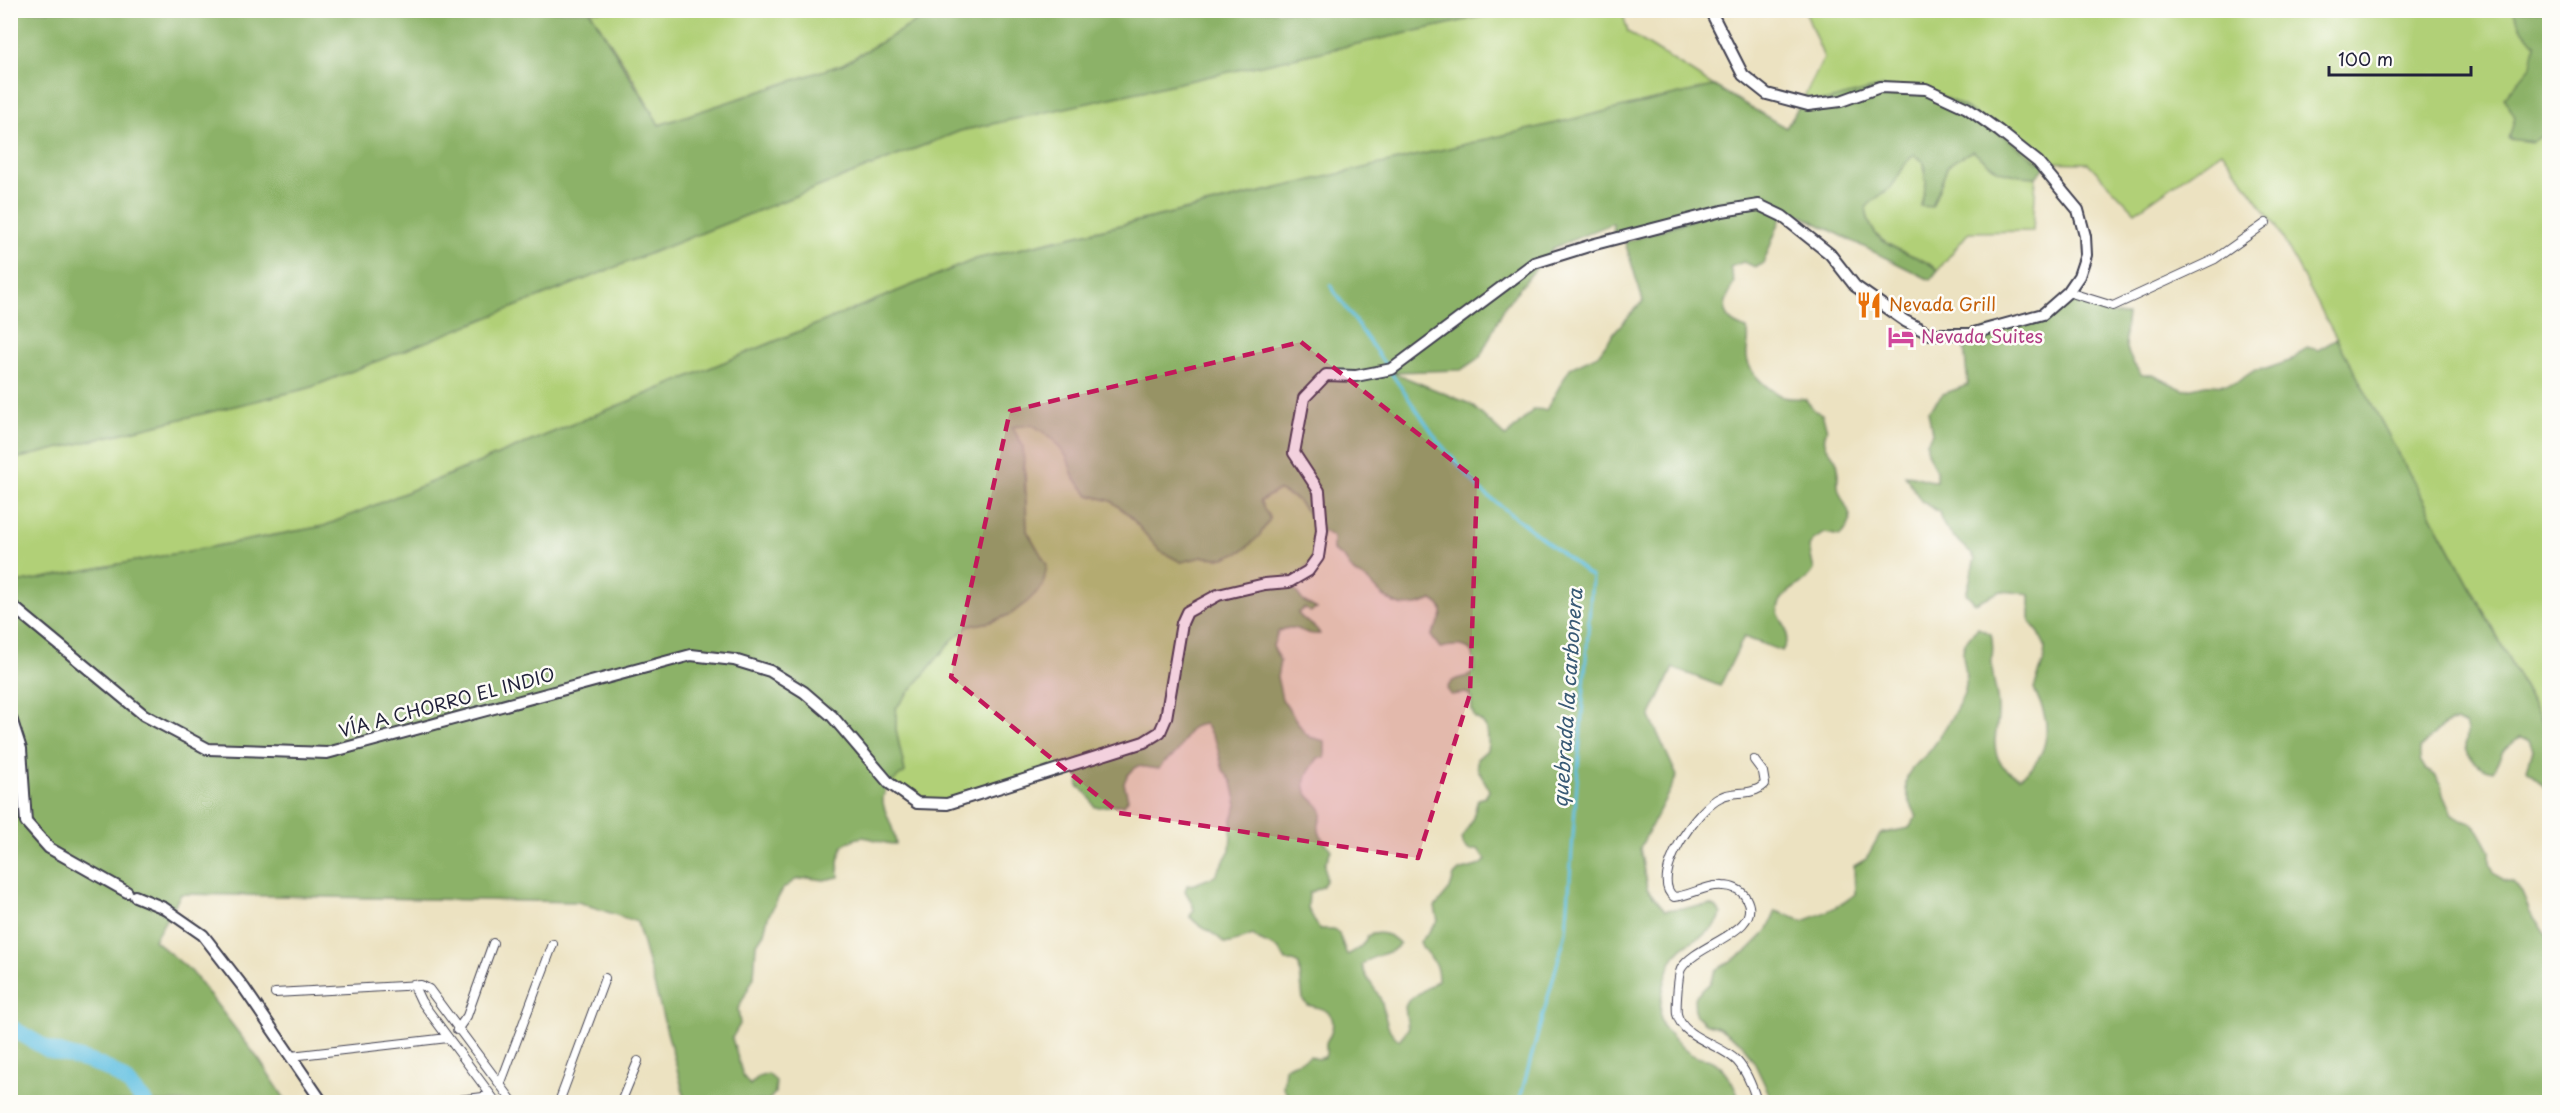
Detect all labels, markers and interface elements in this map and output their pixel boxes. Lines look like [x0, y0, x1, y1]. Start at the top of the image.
scale bar [2329, 39, 2472, 77]
text: 100 m [2338, 45, 2393, 72]
restaurant icon: Nevada Grill [1854, 290, 1884, 320]
place label: Nevada Grill [1889, 290, 1996, 317]
hotel icon: Nevada Suites [1886, 322, 1916, 352]
place label: Nevada Suites [1921, 322, 2043, 349]
water label: quebrada la carbonera [1544, 587, 1590, 808]
street label: VÍA A CHORRO EL INDIO [336, 660, 558, 743]

